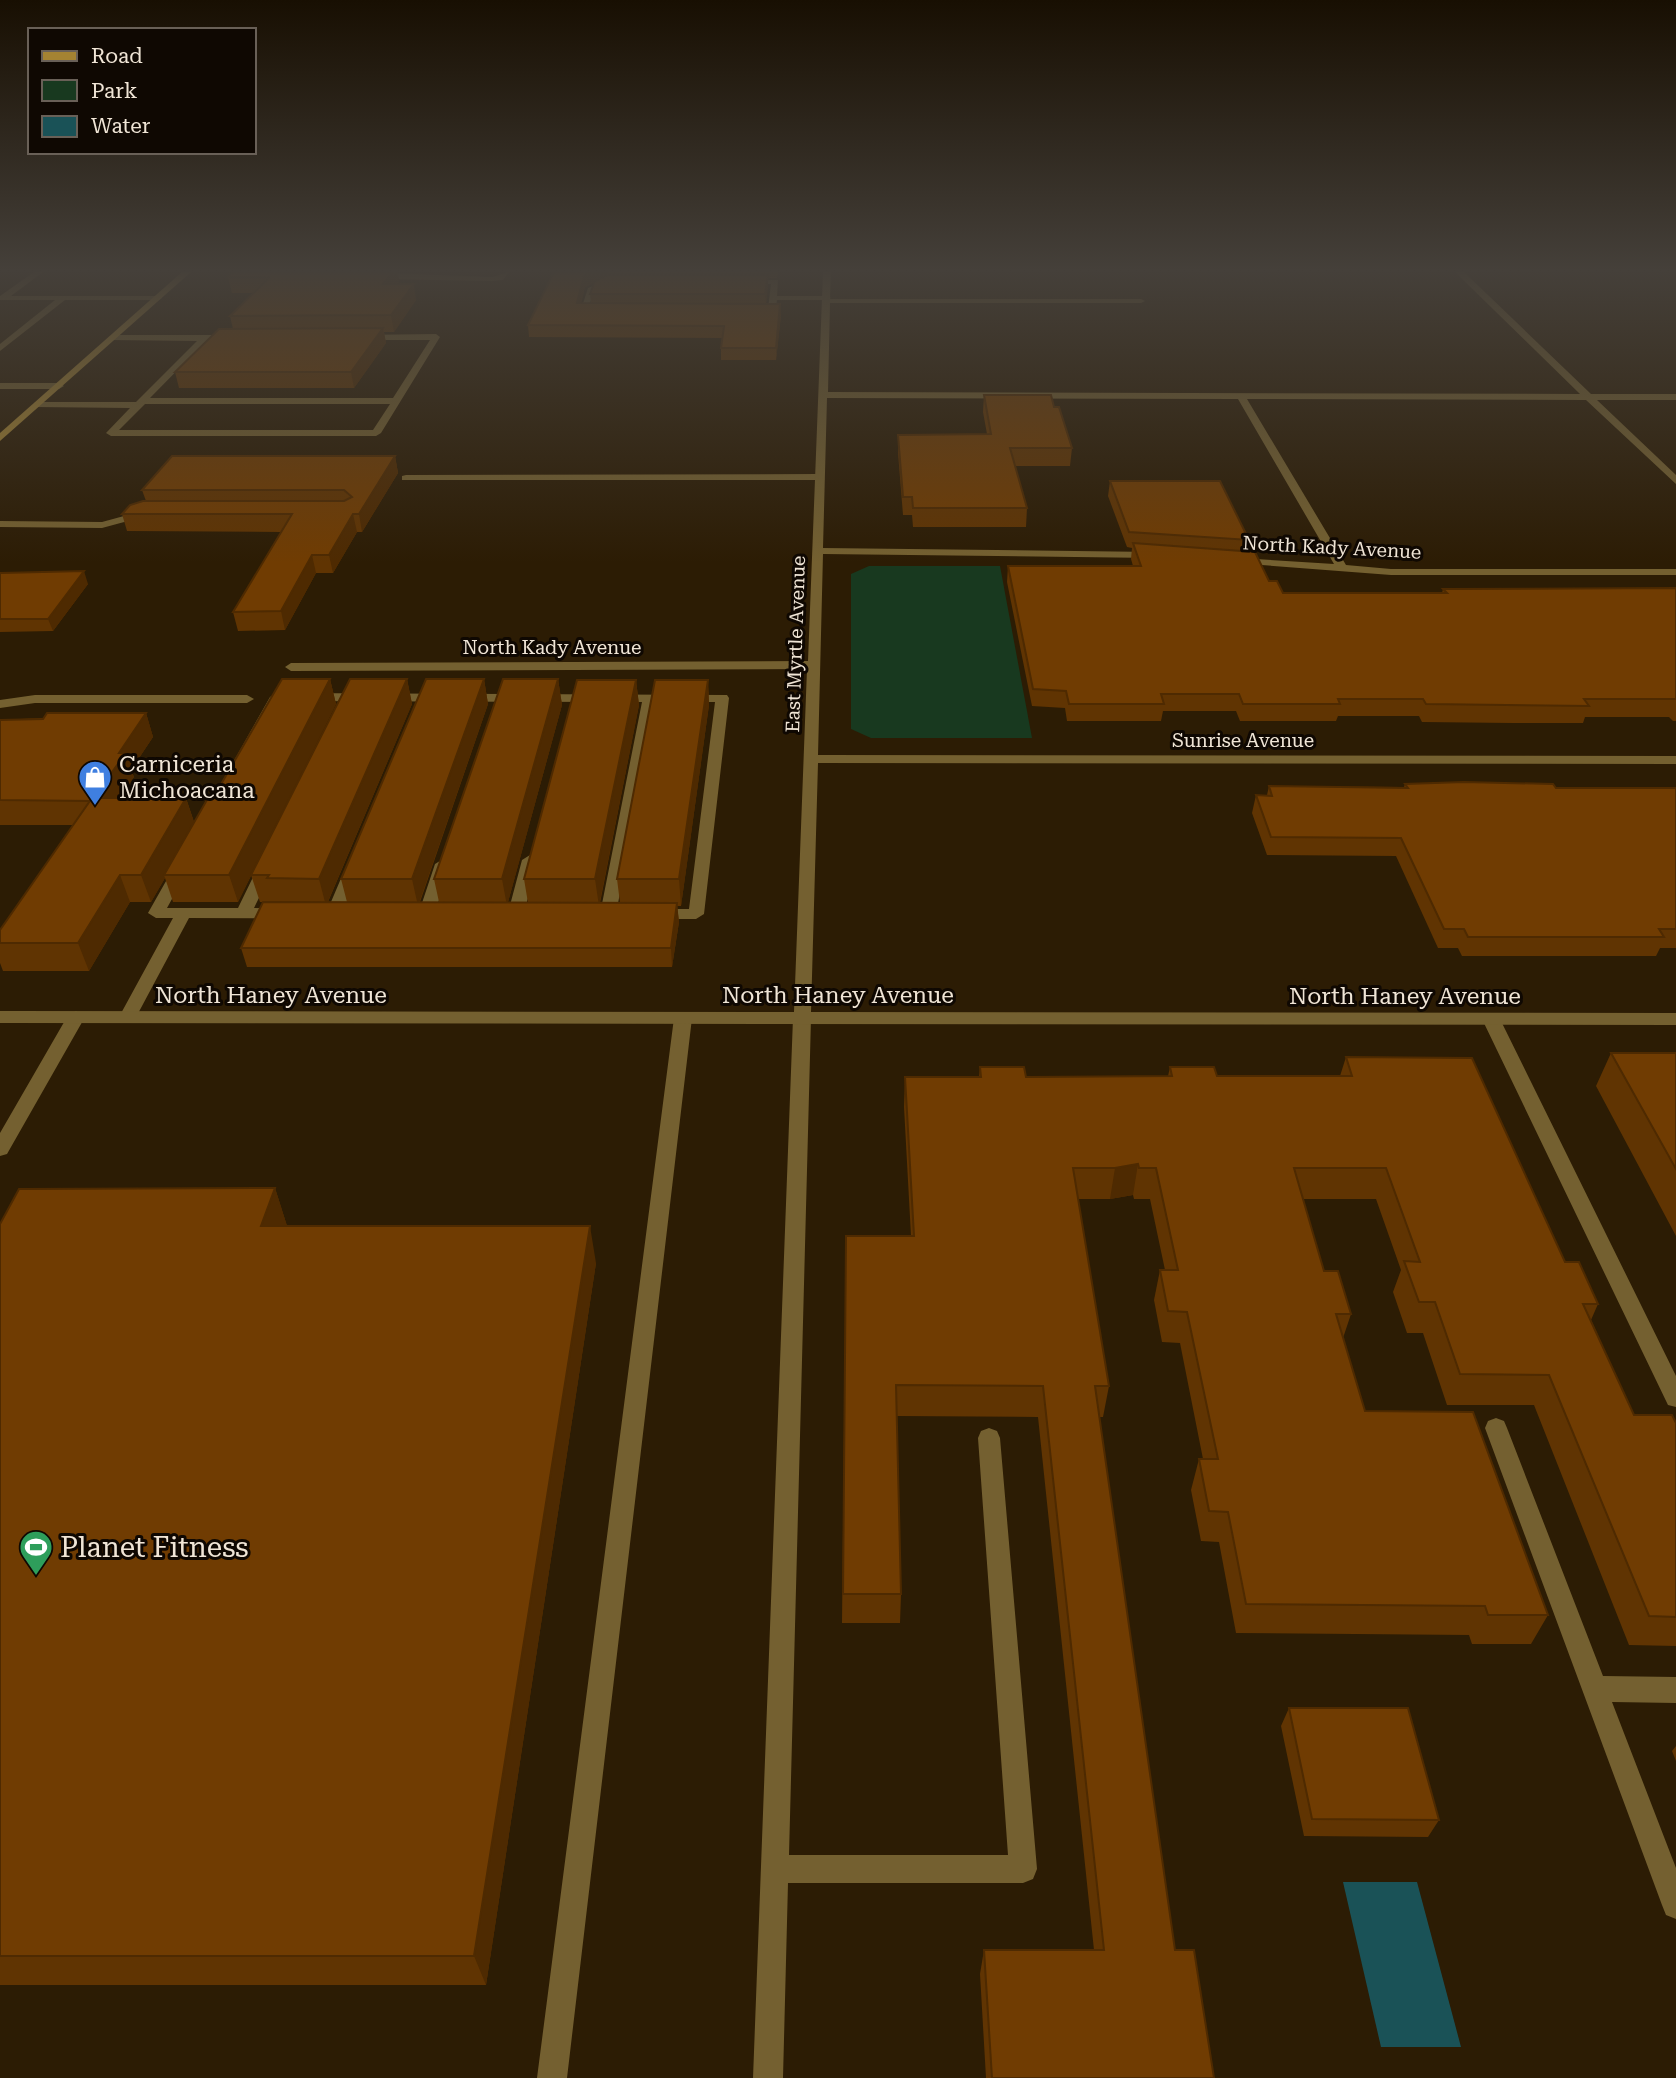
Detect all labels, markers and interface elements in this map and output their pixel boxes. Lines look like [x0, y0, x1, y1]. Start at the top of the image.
legend [28, 28, 256, 154]
text: Road [91, 44, 143, 68]
text: Park [91, 79, 137, 103]
text: Water [91, 114, 151, 138]
street label: North Kady Avenue [1242, 531, 1422, 564]
street label: East Myrtle Avenue [781, 555, 810, 733]
street label: North Kady Avenue [463, 636, 641, 659]
street label: Sunrise Avenue [1172, 729, 1314, 752]
place label: Carniceria Michoacana [119, 751, 255, 804]
shop icon: Carniceria Michoacana [76, 758, 114, 807]
street label: North Haney Avenue [155, 982, 387, 1009]
street label: North Haney Avenue [722, 982, 954, 1009]
street label: North Haney Avenue [1289, 983, 1521, 1010]
sports icon: Planet Fitness [17, 1528, 55, 1577]
place label: Planet Fitness [60, 1531, 249, 1564]

